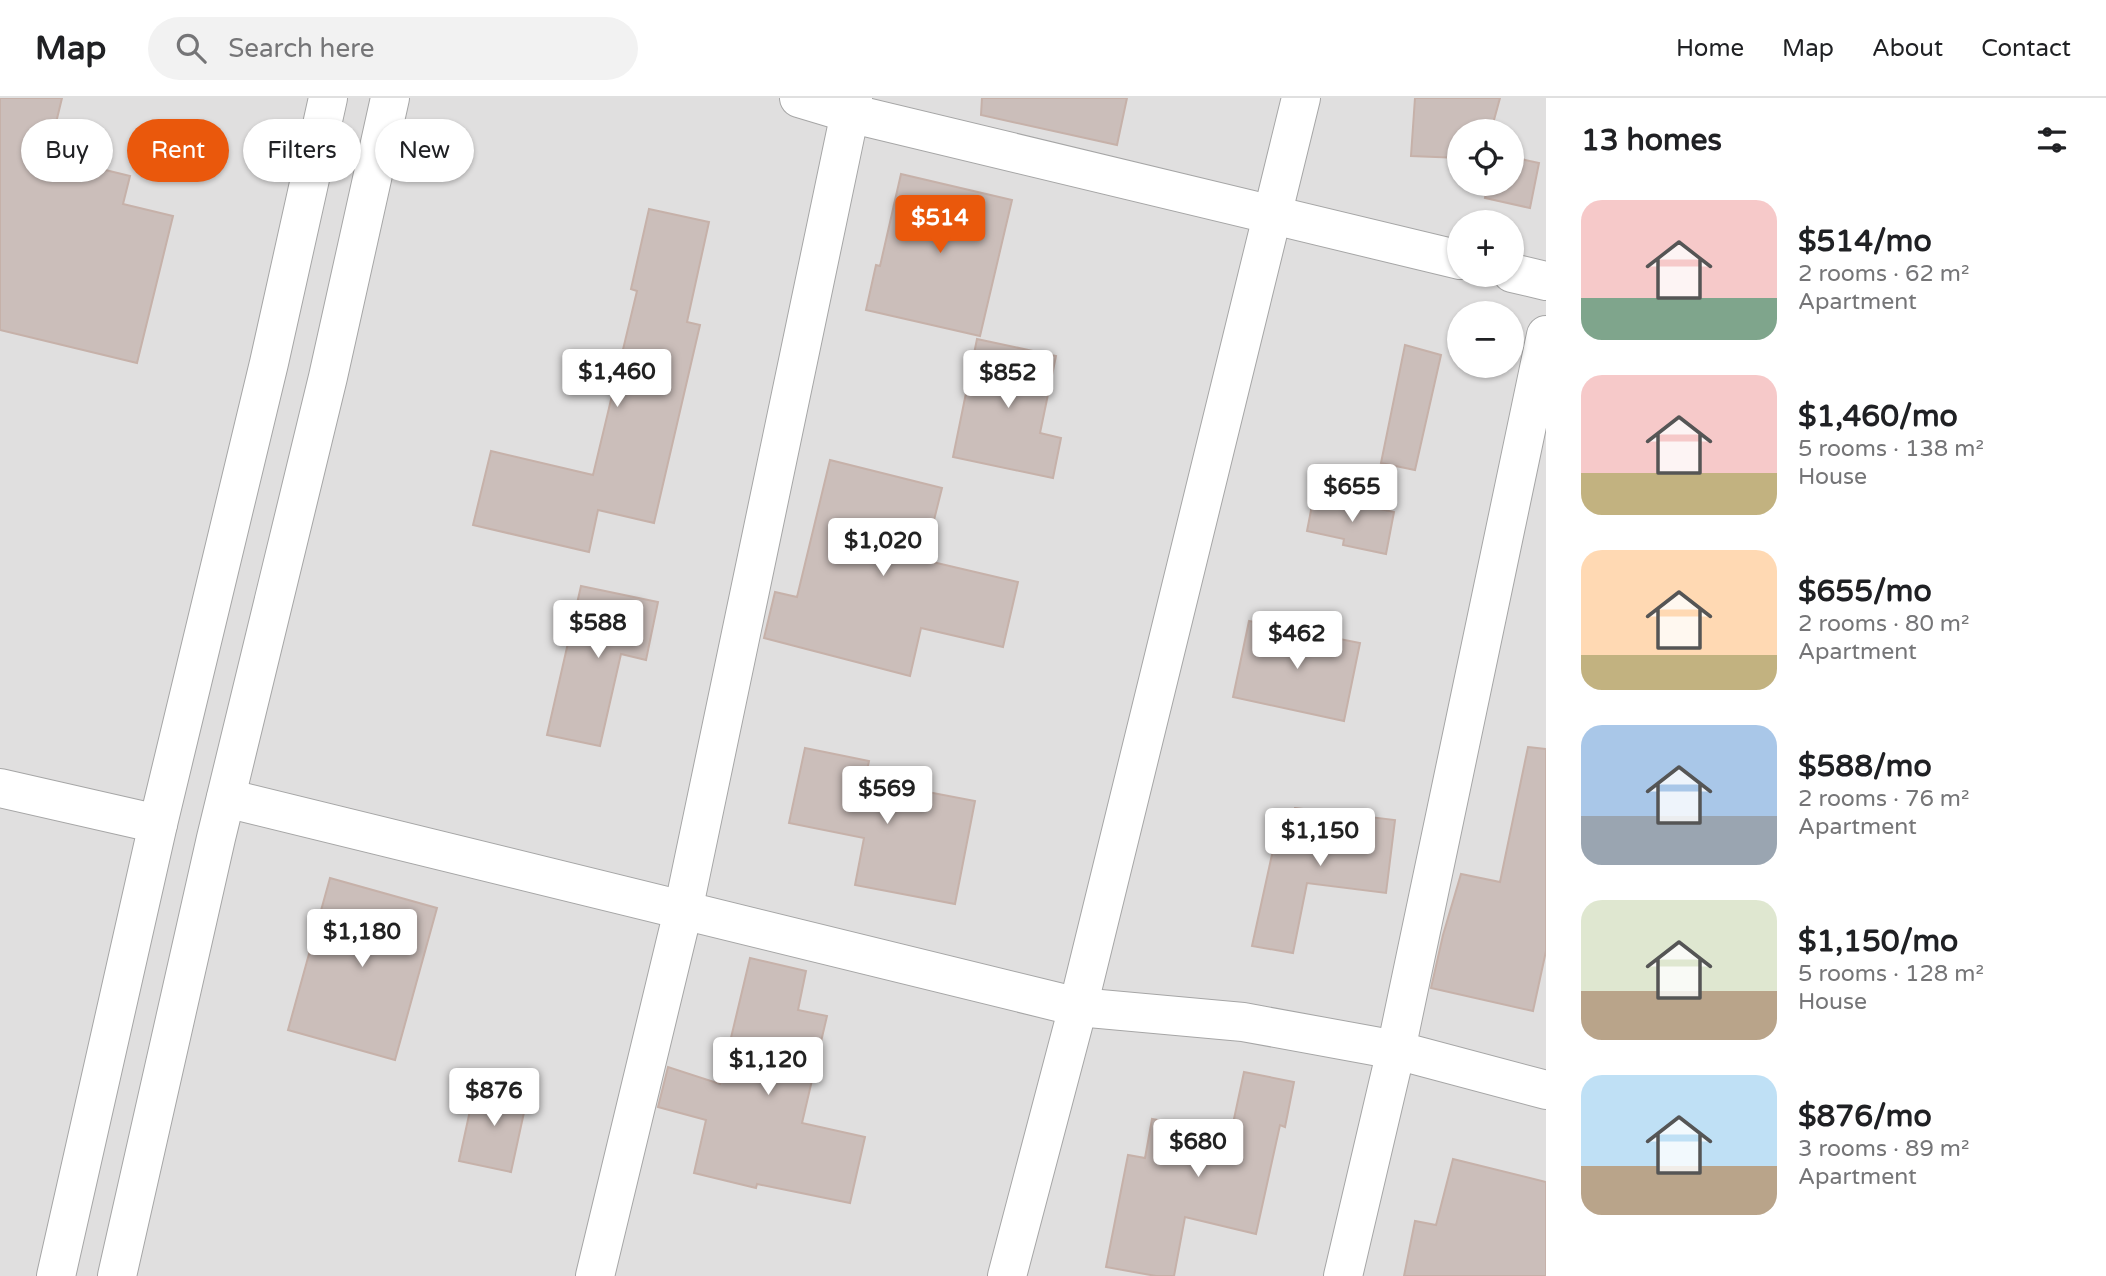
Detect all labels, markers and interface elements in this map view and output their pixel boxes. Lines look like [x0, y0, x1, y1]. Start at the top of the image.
search box [148, 17, 638, 80]
text: Map [35, 29, 106, 68]
icon: search [172, 29, 210, 67]
text: Search here [228, 33, 374, 64]
text: Home [1676, 34, 1744, 63]
text: Map [1782, 34, 1834, 63]
text: About [1872, 34, 1943, 63]
text: Contact [1981, 34, 2071, 63]
chip: Buy [21, 119, 113, 182]
chip: Rent [127, 119, 229, 182]
chip: Filters [243, 119, 361, 182]
chip: New [375, 119, 474, 182]
map controls [1447, 119, 1524, 378]
button: locate [1447, 119, 1524, 196]
icon: filters [2033, 121, 2071, 159]
text: 13 homes [1581, 122, 1722, 159]
pin: $514 [899, 195, 981, 255]
text: $514 [911, 204, 969, 232]
button: + [1447, 210, 1524, 287]
text: $514/mo [1798, 223, 1932, 260]
icon: home [1637, 228, 1721, 312]
text: 2 rooms · 62 m² [1798, 260, 1969, 288]
text: Apartment [1798, 288, 1917, 316]
button: − [1447, 301, 1524, 378]
pin: $1,460 [560, 350, 674, 409]
pin: $852 [967, 350, 1049, 410]
text: $1,460 [578, 358, 656, 386]
text: $852 [979, 359, 1037, 387]
text: $1,460/mo [1798, 398, 1958, 435]
icon: home [1637, 403, 1721, 487]
text: 5 rooms · 138 m² [1798, 435, 1984, 463]
text: House [1798, 463, 1867, 491]
pin: $655 [1311, 464, 1393, 524]
text: $655 [1323, 473, 1381, 501]
pin: $1,020 [826, 518, 940, 578]
text: $1,020 [844, 527, 922, 555]
text: $655/mo [1798, 573, 1932, 610]
icon: home [1637, 578, 1721, 662]
pin: $588 [557, 601, 639, 660]
text: $588 [569, 609, 627, 637]
text: 2 rooms · 80 m² [1798, 610, 1969, 638]
pin: $462 [1256, 612, 1338, 671]
text: $462 [1268, 620, 1326, 648]
text: Apartment [1798, 638, 1917, 666]
text: $588/mo [1798, 748, 1932, 785]
icon: home [1637, 753, 1721, 837]
pin: $569 [846, 766, 928, 826]
text: $569 [858, 775, 916, 803]
text: 2 rooms · 76 m² [1798, 785, 1969, 813]
pin: $1,150 [1263, 808, 1377, 868]
text: Apartment [1798, 813, 1917, 841]
text: $1,150 [1281, 817, 1359, 845]
pin: $1,180 [305, 910, 419, 969]
text: $1,180 [323, 918, 401, 946]
text: $1,150/mo [1798, 923, 1958, 960]
icon: home [1637, 928, 1721, 1012]
text: 5 rooms · 128 m² [1798, 960, 1984, 988]
text: House [1798, 988, 1867, 1016]
pin: $1,120 [711, 1038, 825, 1097]
text: $1,120 [729, 1046, 807, 1074]
pin: $876 [453, 1068, 535, 1128]
text: $876 [465, 1077, 523, 1105]
text: $876/mo [1798, 1098, 1932, 1135]
icon: home [1637, 1103, 1721, 1187]
pin: $680 [1157, 1119, 1239, 1179]
text: $680 [1169, 1128, 1227, 1156]
text: 3 rooms · 89 m² [1798, 1135, 1969, 1163]
text: Apartment [1798, 1163, 1917, 1191]

